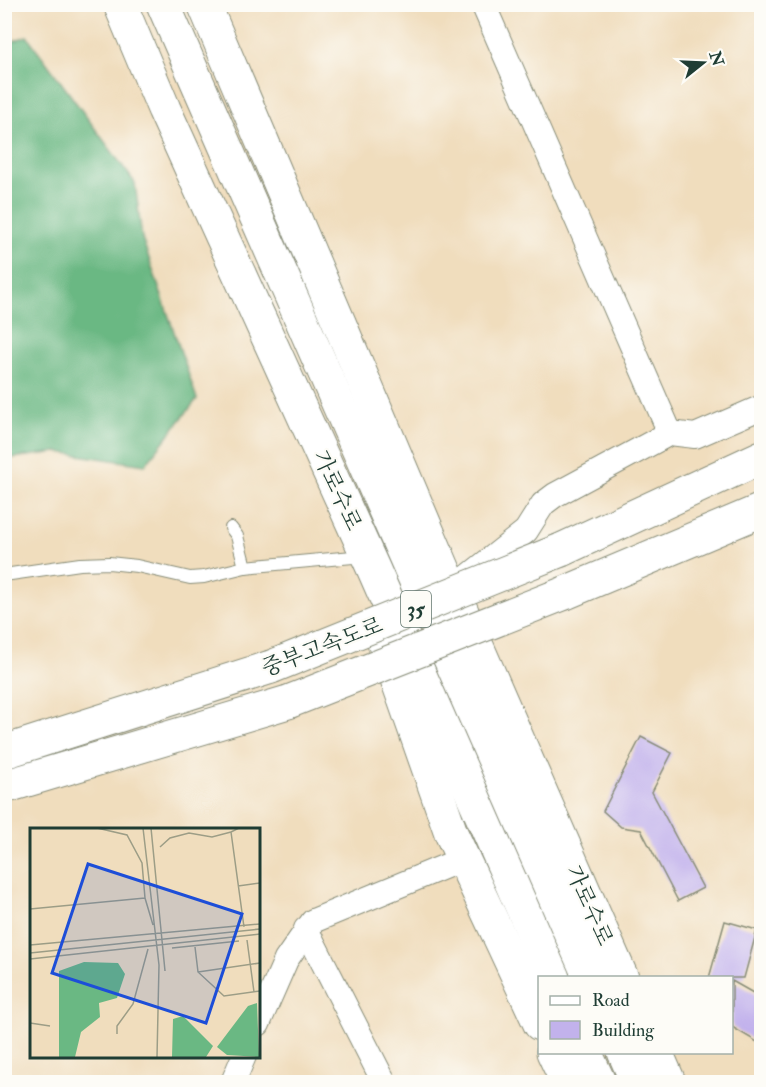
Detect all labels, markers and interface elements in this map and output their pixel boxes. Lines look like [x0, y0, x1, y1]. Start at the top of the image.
north arrow [673, 33, 733, 93]
text: N [704, 48, 728, 69]
street label: 가로수로 [306, 446, 368, 535]
road number: 35 [401, 591, 431, 627]
street label: 중부고속도로 [258, 611, 387, 683]
inset map [30, 828, 260, 1057]
street label: 가로수로 [559, 861, 619, 950]
legend [538, 976, 733, 1054]
text: Road [592, 989, 630, 1012]
text: Building [592, 1019, 655, 1042]

